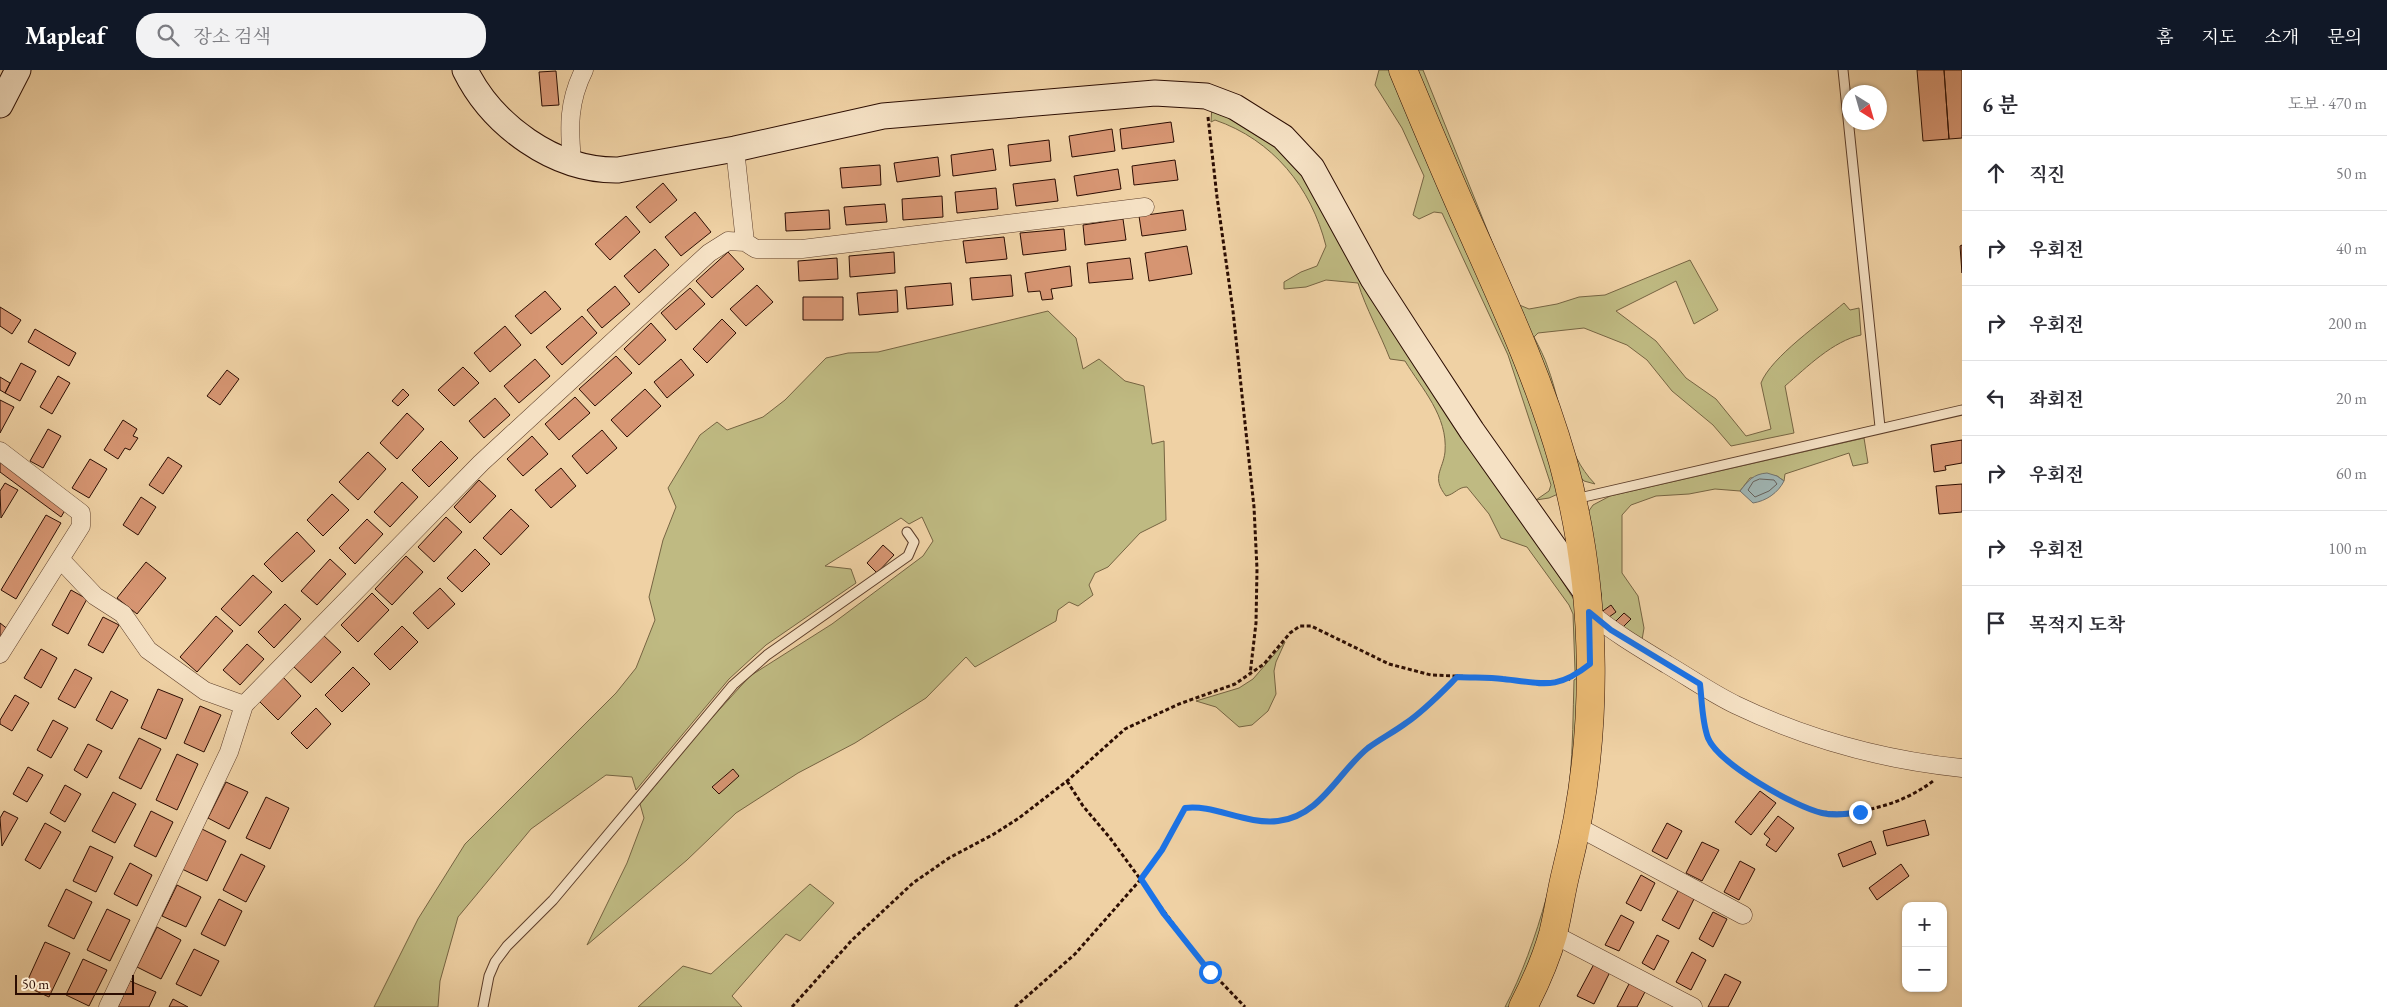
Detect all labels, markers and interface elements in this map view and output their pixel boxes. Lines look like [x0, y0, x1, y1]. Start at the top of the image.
search box [136, 13, 486, 58]
text: Mapleaf [25, 20, 106, 51]
icon: search [154, 21, 182, 49]
text: 장소 검색 [194, 24, 271, 49]
text: 홈 [2156, 25, 2174, 48]
text: 지도 [2202, 25, 2236, 48]
text: 소개 [2264, 25, 2299, 48]
text: 문의 [2327, 25, 2362, 48]
north arrow [1842, 85, 1887, 130]
text: 6 분 [1982, 91, 2018, 118]
text: 도보 · 470 m [2288, 93, 2367, 114]
icon: ahead [1982, 159, 2010, 187]
text: 직진 [2029, 162, 2066, 187]
text: 50 m [2336, 163, 2367, 184]
icon: right [1982, 234, 2010, 262]
text: 우회전 [2029, 237, 2084, 262]
text: 40 m [2336, 238, 2367, 259]
icon: right [1982, 309, 2010, 337]
text: 우회전 [2029, 312, 2084, 337]
text: 200 m [2328, 313, 2367, 334]
icon: left [1982, 384, 2010, 412]
text: 좌회전 [2029, 387, 2084, 412]
text: 20 m [2336, 388, 2367, 409]
icon: right [1982, 459, 2010, 487]
text: 우회전 [2029, 462, 2084, 487]
text: 60 m [2336, 463, 2367, 484]
icon: right [1982, 534, 2010, 562]
text: 우회전 [2029, 537, 2084, 562]
text: 100 m [2328, 538, 2367, 559]
icon: arrive [1982, 609, 2010, 637]
text: 목적지 도착 [2029, 612, 2125, 637]
route end [1849, 801, 1872, 824]
map controls [1902, 902, 1947, 992]
button: + [1902, 902, 1947, 947]
button: − [1902, 947, 1947, 992]
route start [1199, 961, 1222, 984]
scale bar [15, 972, 134, 995]
text: 50 m [22, 975, 49, 993]

